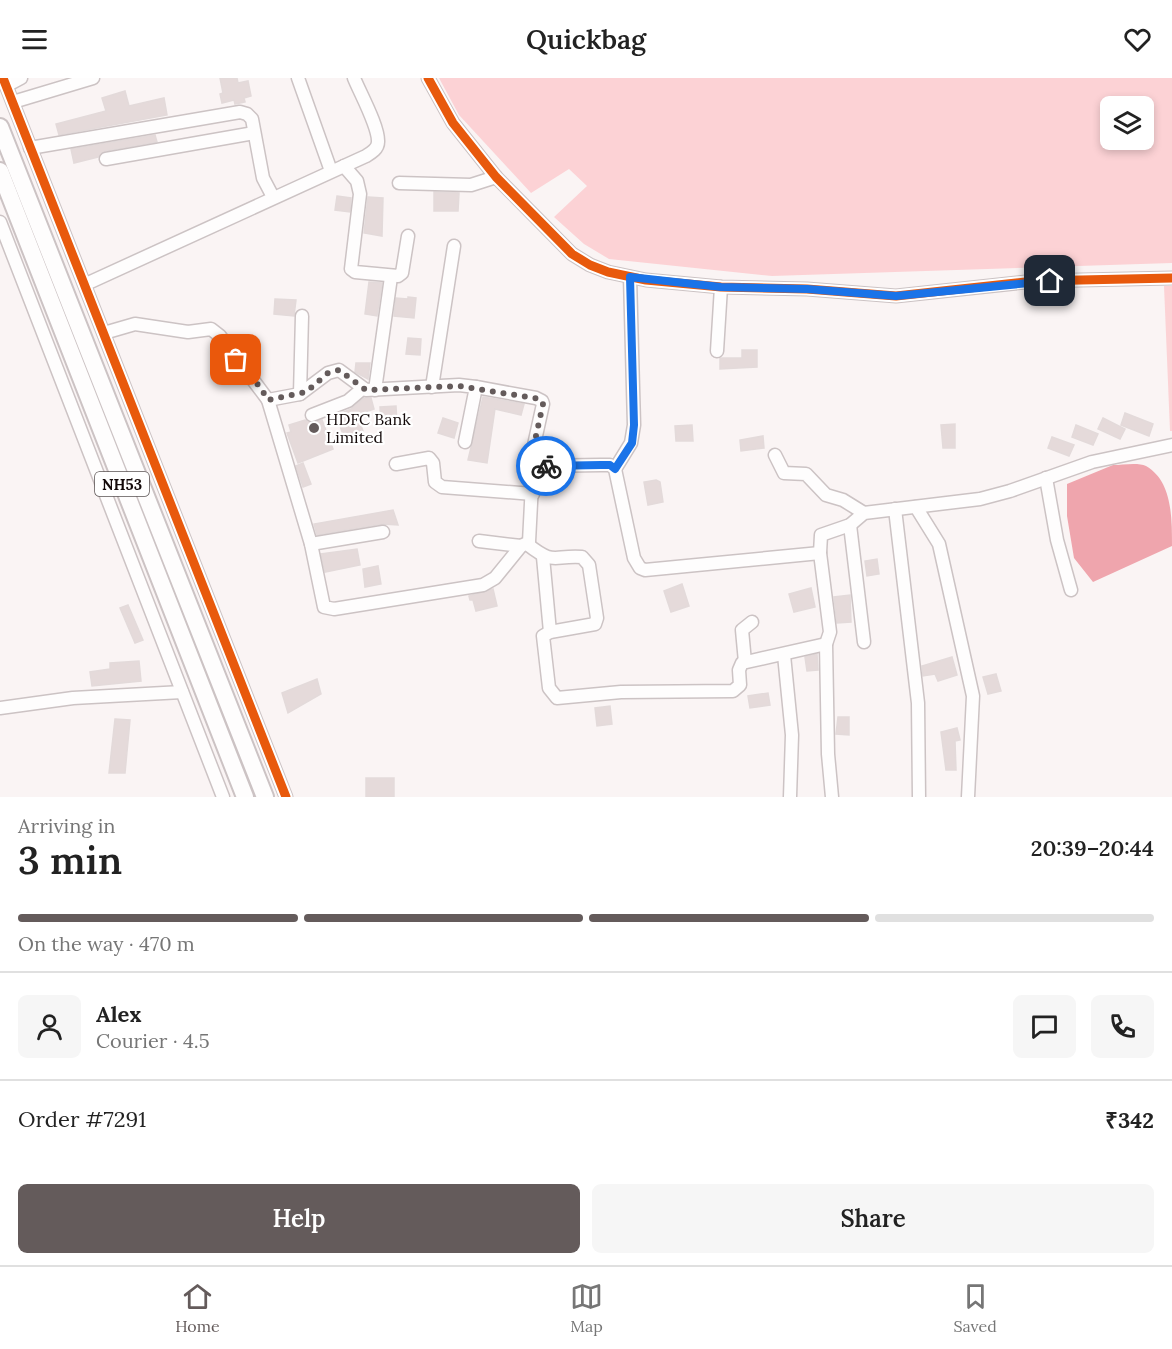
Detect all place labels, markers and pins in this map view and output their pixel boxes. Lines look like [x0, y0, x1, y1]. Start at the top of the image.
pin [1024, 255, 1075, 306]
pin [210, 334, 261, 385]
place label: HDFC Bank Limited [326, 409, 411, 447]
marker: HDFC Bank Limited [307, 421, 321, 435]

